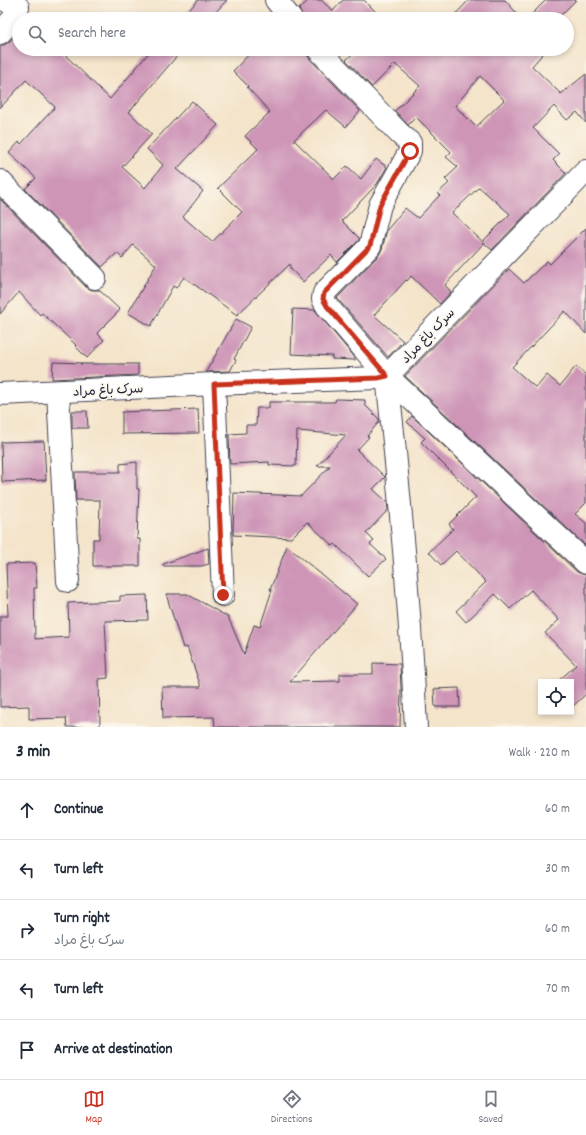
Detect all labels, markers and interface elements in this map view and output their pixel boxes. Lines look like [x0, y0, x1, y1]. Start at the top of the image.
search box [12, 12, 574, 56]
icon: search [26, 23, 48, 45]
text: Search here [58, 23, 126, 45]
route start [401, 142, 419, 160]
street label: سرک باغ مراد [397, 305, 460, 369]
street label: سرک باغ مراد [72, 380, 144, 403]
route end [214, 586, 232, 604]
map controls [538, 679, 574, 715]
button: locate [538, 679, 574, 715]
text: 3 min [16, 741, 50, 765]
text: Walk · 220 m [509, 744, 570, 763]
icon: ahead [16, 799, 38, 821]
text: Continue [54, 799, 103, 821]
text: 60 m [545, 800, 570, 819]
icon: left [16, 859, 38, 881]
text: Turn left [54, 859, 103, 881]
text: 30 m [545, 860, 570, 879]
text: Turn right [54, 908, 110, 930]
icon: right [16, 919, 38, 941]
text: 60 m [545, 920, 570, 939]
text: سرک باغ مراد [54, 932, 125, 951]
icon: left [16, 979, 38, 1001]
text: Turn left [54, 979, 103, 1001]
text: 70 m [546, 980, 570, 999]
icon: arrive [16, 1039, 38, 1061]
text: Arrive at destination [54, 1039, 172, 1061]
tab: Map [83, 1088, 105, 1128]
tab: Directions [271, 1088, 313, 1128]
tab: Saved [478, 1088, 503, 1128]

